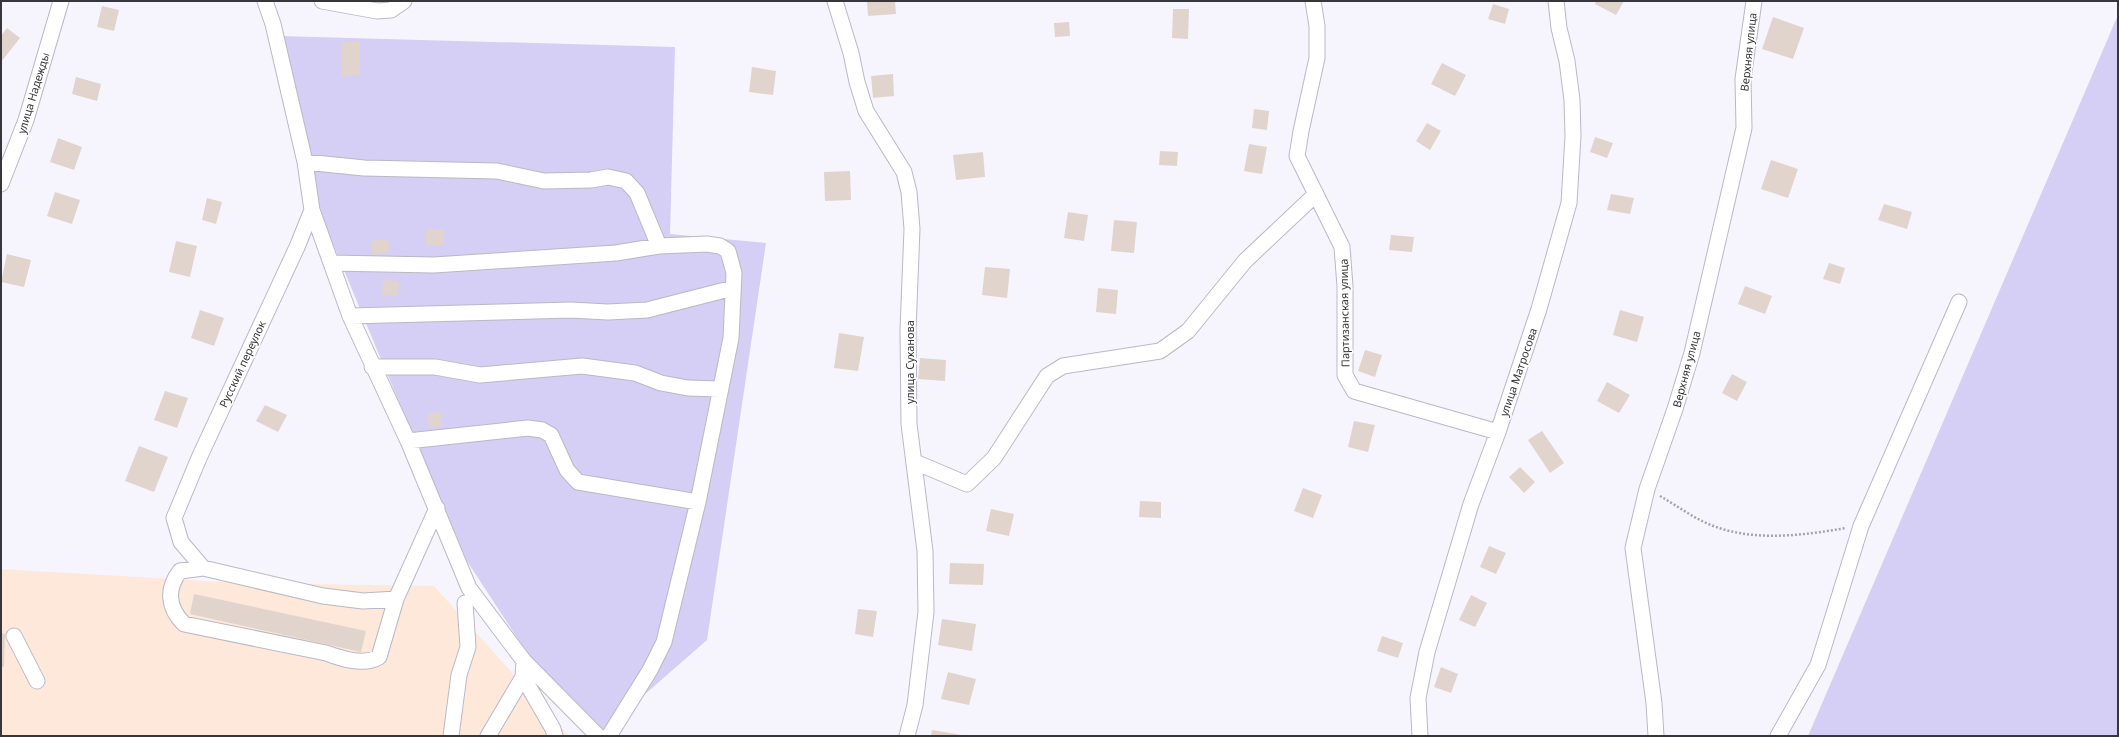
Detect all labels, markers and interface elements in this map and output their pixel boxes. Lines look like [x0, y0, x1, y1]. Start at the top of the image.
street label: Верхняя улица [1736, 12, 1760, 92]
street label: улица Надежды [14, 51, 52, 135]
street label: Партизанская улица [1336, 259, 1352, 367]
street label: Русский переулок [215, 318, 269, 410]
street label: улица Суханова [902, 320, 917, 404]
street label: улица Матросова [1496, 326, 1540, 418]
street label: Верхняя улица [1669, 329, 1703, 409]

